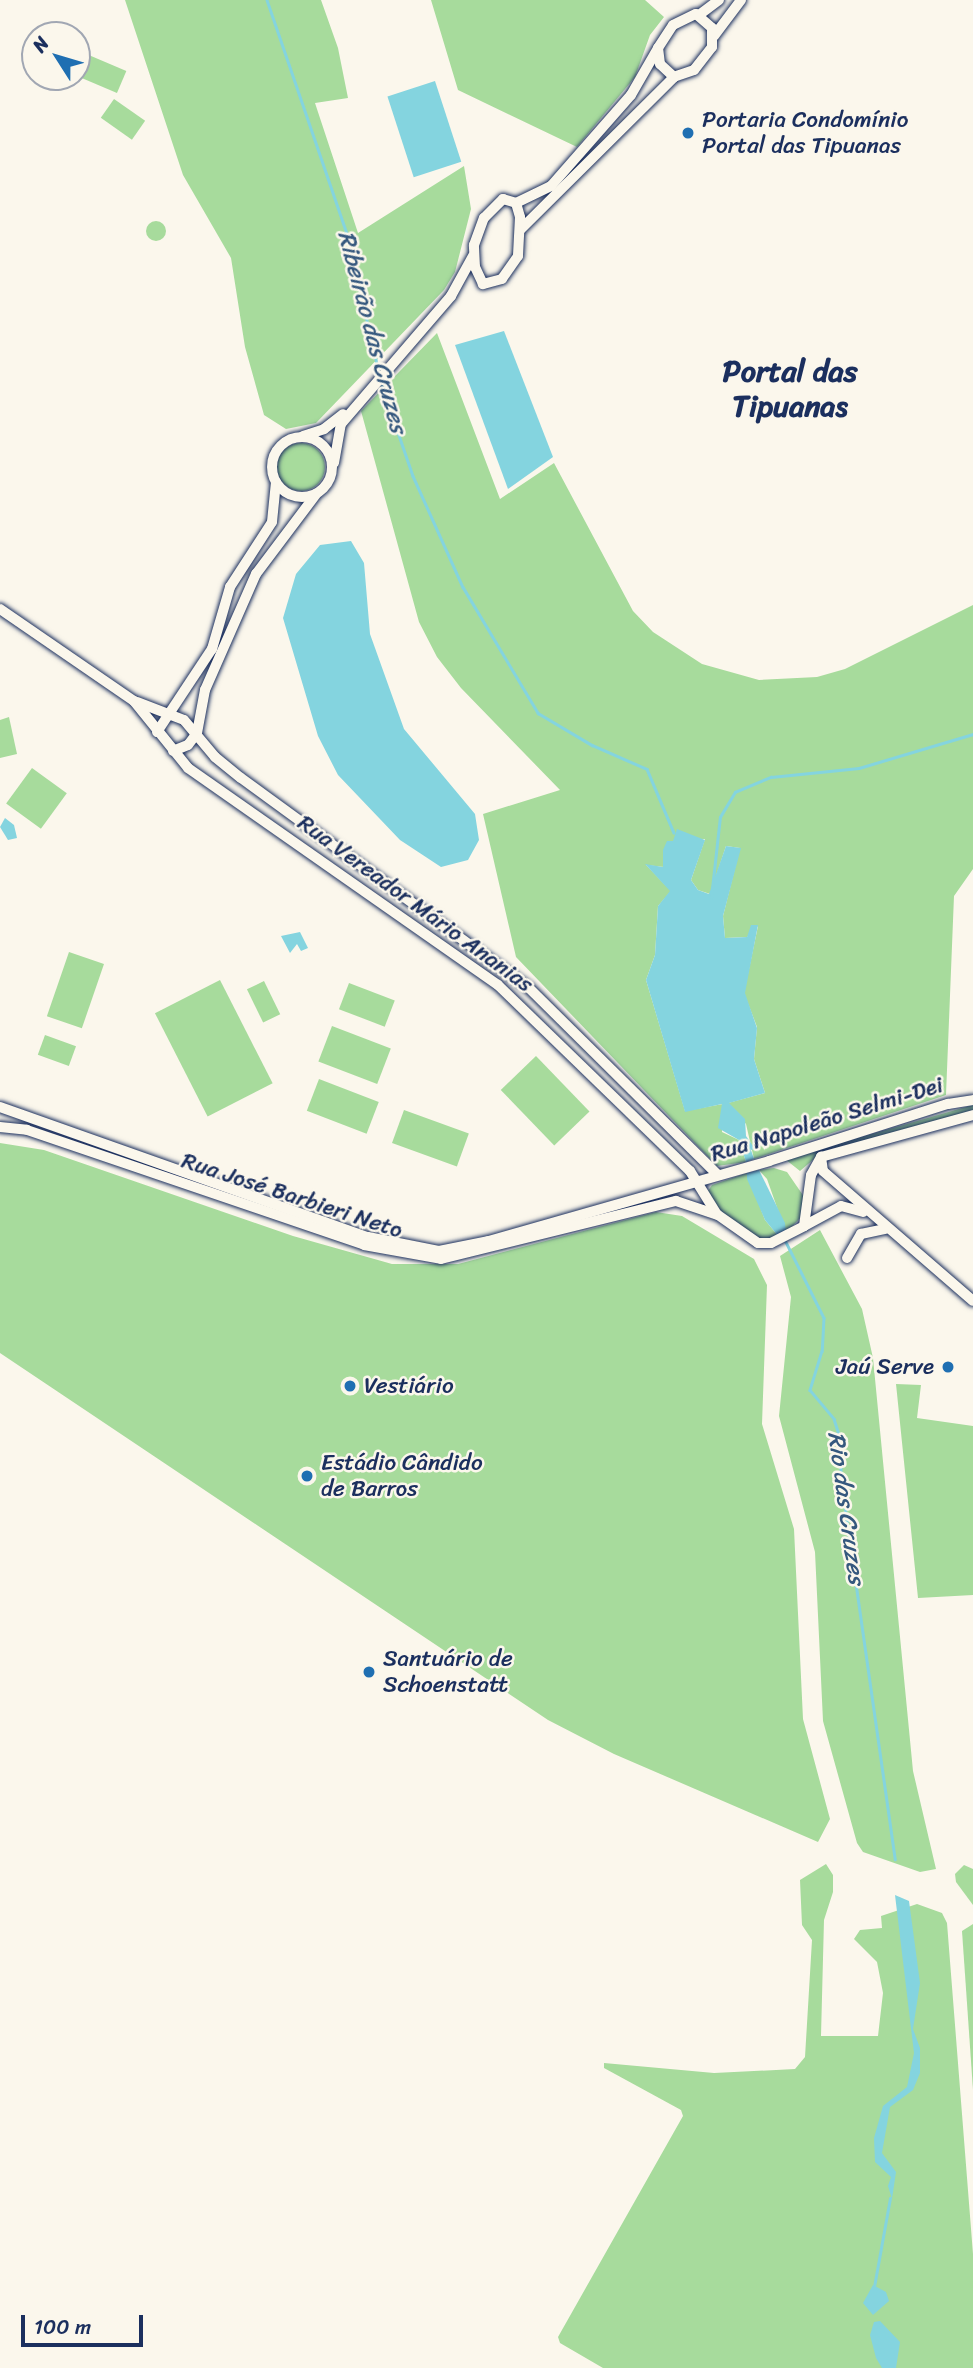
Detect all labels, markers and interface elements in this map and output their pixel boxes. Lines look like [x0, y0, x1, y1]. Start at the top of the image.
north arrow [21, 21, 91, 91]
text: N [23, 29, 58, 59]
place label: Portaria Condomínio Portal das Tipuanas [702, 106, 909, 160]
marker: Portaria Condomínio Portal das Tipuanas [680, 125, 696, 141]
water label: Ribeirão das Cruzes [331, 228, 413, 436]
district label: Portal das Tipuanas [723, 353, 857, 424]
street label: Rua Vereador Mário Ananias [293, 810, 537, 998]
street label: Rua Napoleão Selmi-Dei [708, 1072, 946, 1168]
street label: Rua José Barbieri Neto [178, 1147, 406, 1245]
place label: Jaú Serve [835, 1353, 934, 1381]
marker: Jaú Serve [940, 1359, 956, 1375]
place label: Vestiário [364, 1372, 454, 1400]
marker: Vestiário [342, 1378, 358, 1394]
water label: Rio das Cruzes [821, 1430, 871, 1586]
place label: Estádio Cândido de Barros [321, 1449, 483, 1503]
marker: Estádio Cândido de Barros [299, 1468, 315, 1484]
place label: Santuário de Schoenstatt [383, 1645, 513, 1699]
marker: Santuário de Schoenstatt [361, 1664, 377, 1680]
scale bar [24, 2302, 147, 2346]
text: 100 m [34, 2308, 91, 2346]

